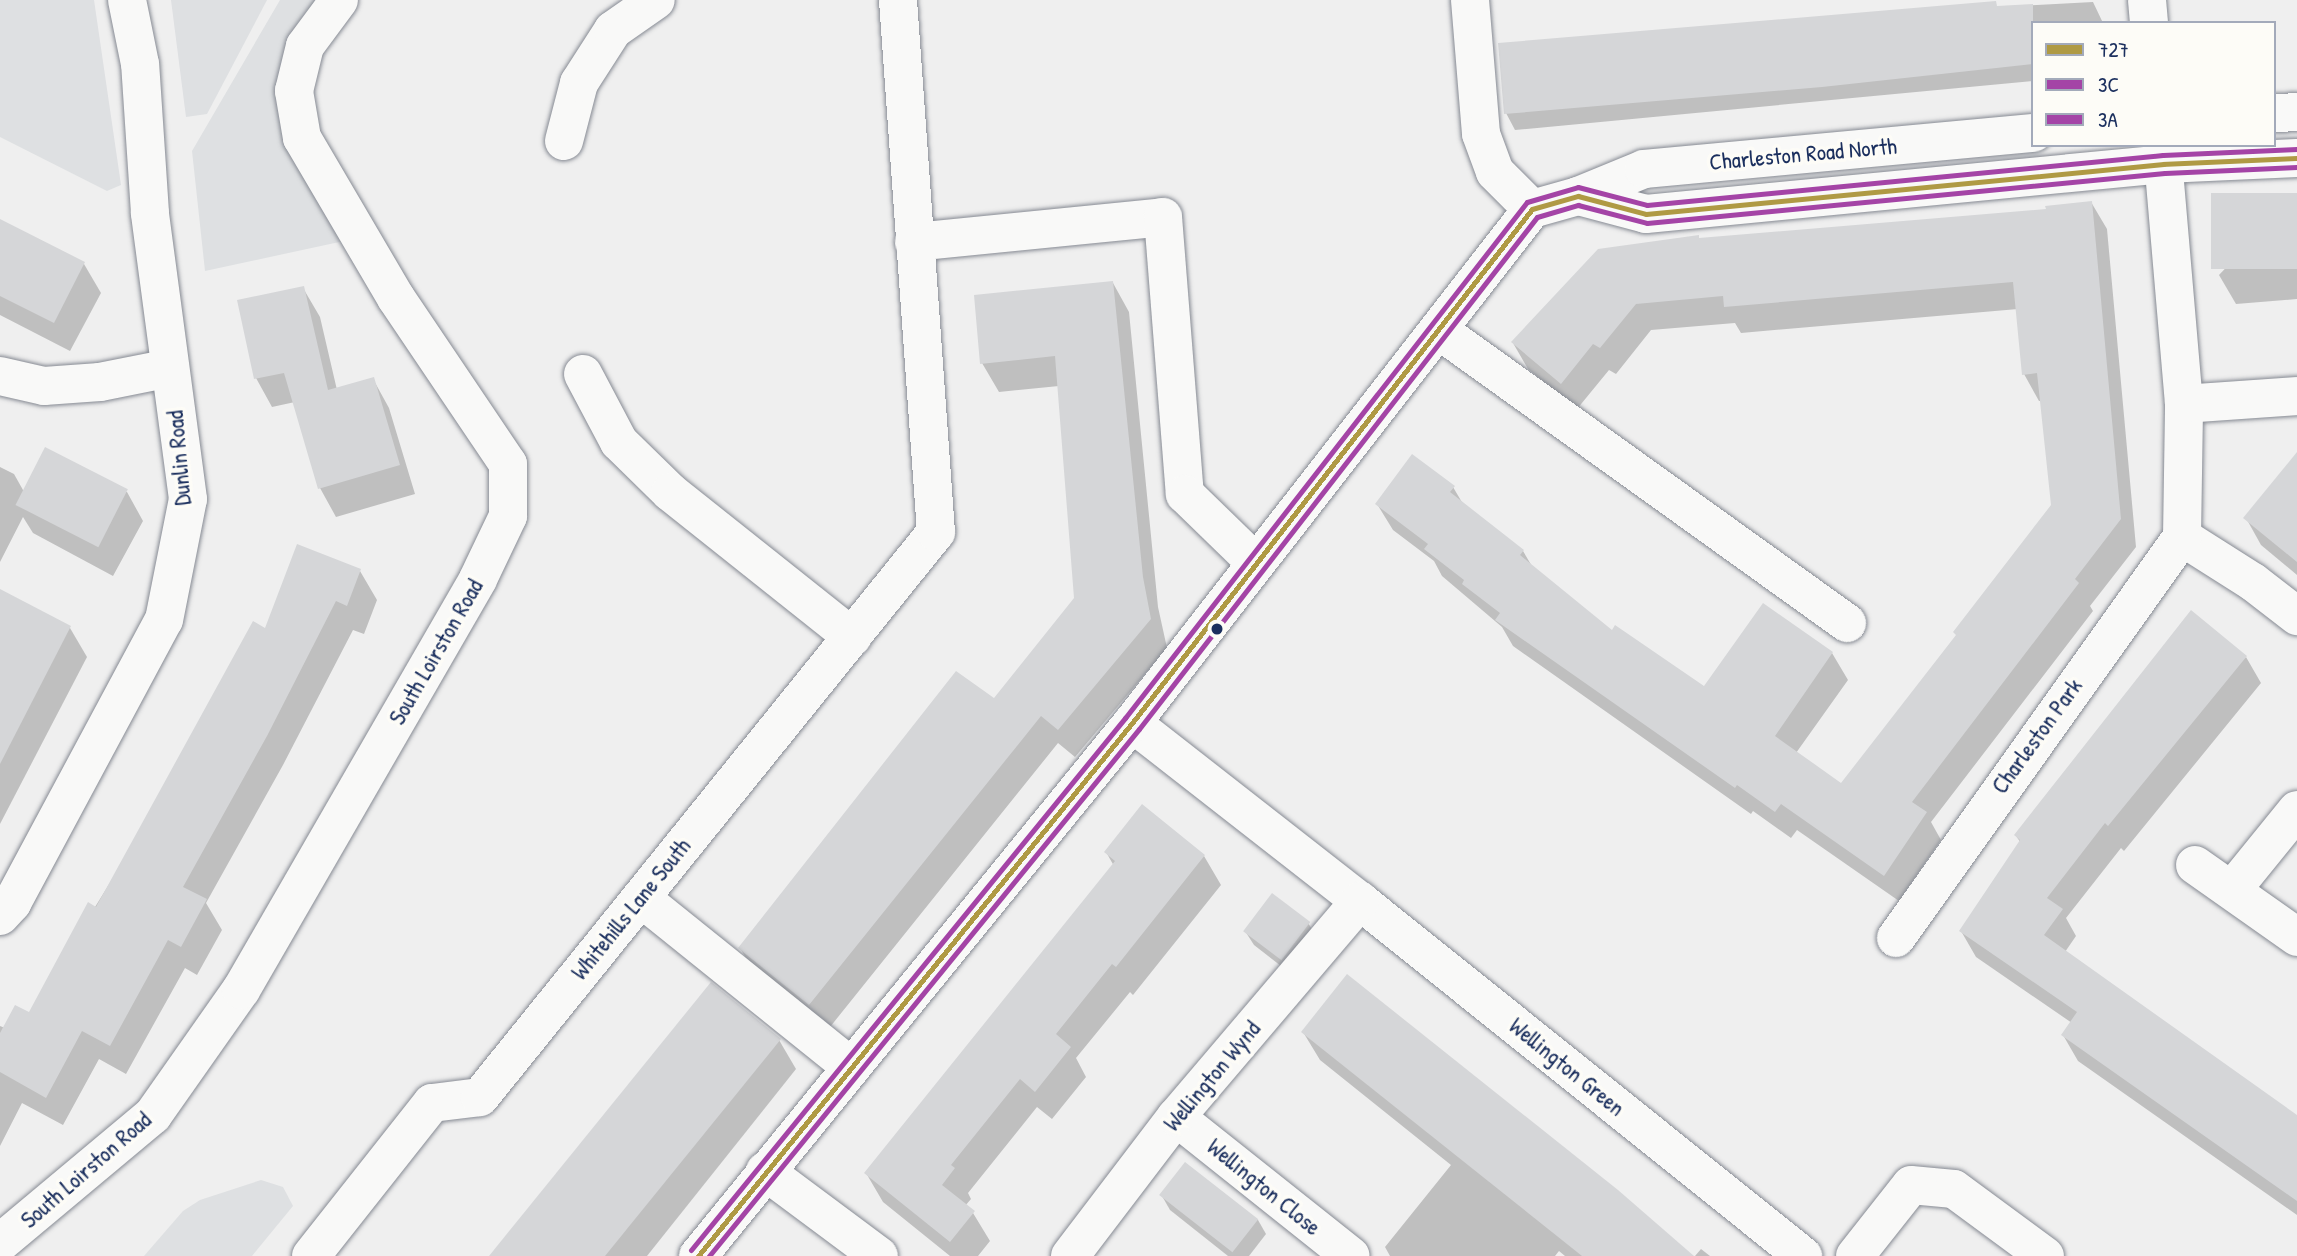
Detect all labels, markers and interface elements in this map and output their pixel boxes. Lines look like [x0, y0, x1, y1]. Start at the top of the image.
legend [2031, 21, 2276, 147]
text: 727 [2098, 35, 2129, 64]
text: 3C [2098, 70, 2119, 99]
text: 3A [2098, 105, 2118, 134]
street label: Charleston Road North [1708, 132, 1898, 176]
street label: Dunlin Road [161, 409, 197, 507]
street label: South Loirston Road [383, 574, 489, 730]
unlabelled marker [1210, 622, 1224, 636]
street label: Charleston Park [1986, 673, 2088, 799]
street label: Whitehills Lane South [566, 833, 696, 985]
street label: Wellington Green [1504, 1012, 1630, 1122]
street label: Wellington Wynd [1158, 1015, 1266, 1137]
street label: South Loirston Road [15, 1106, 157, 1234]
street label: Wellington Close [1202, 1133, 1326, 1241]

